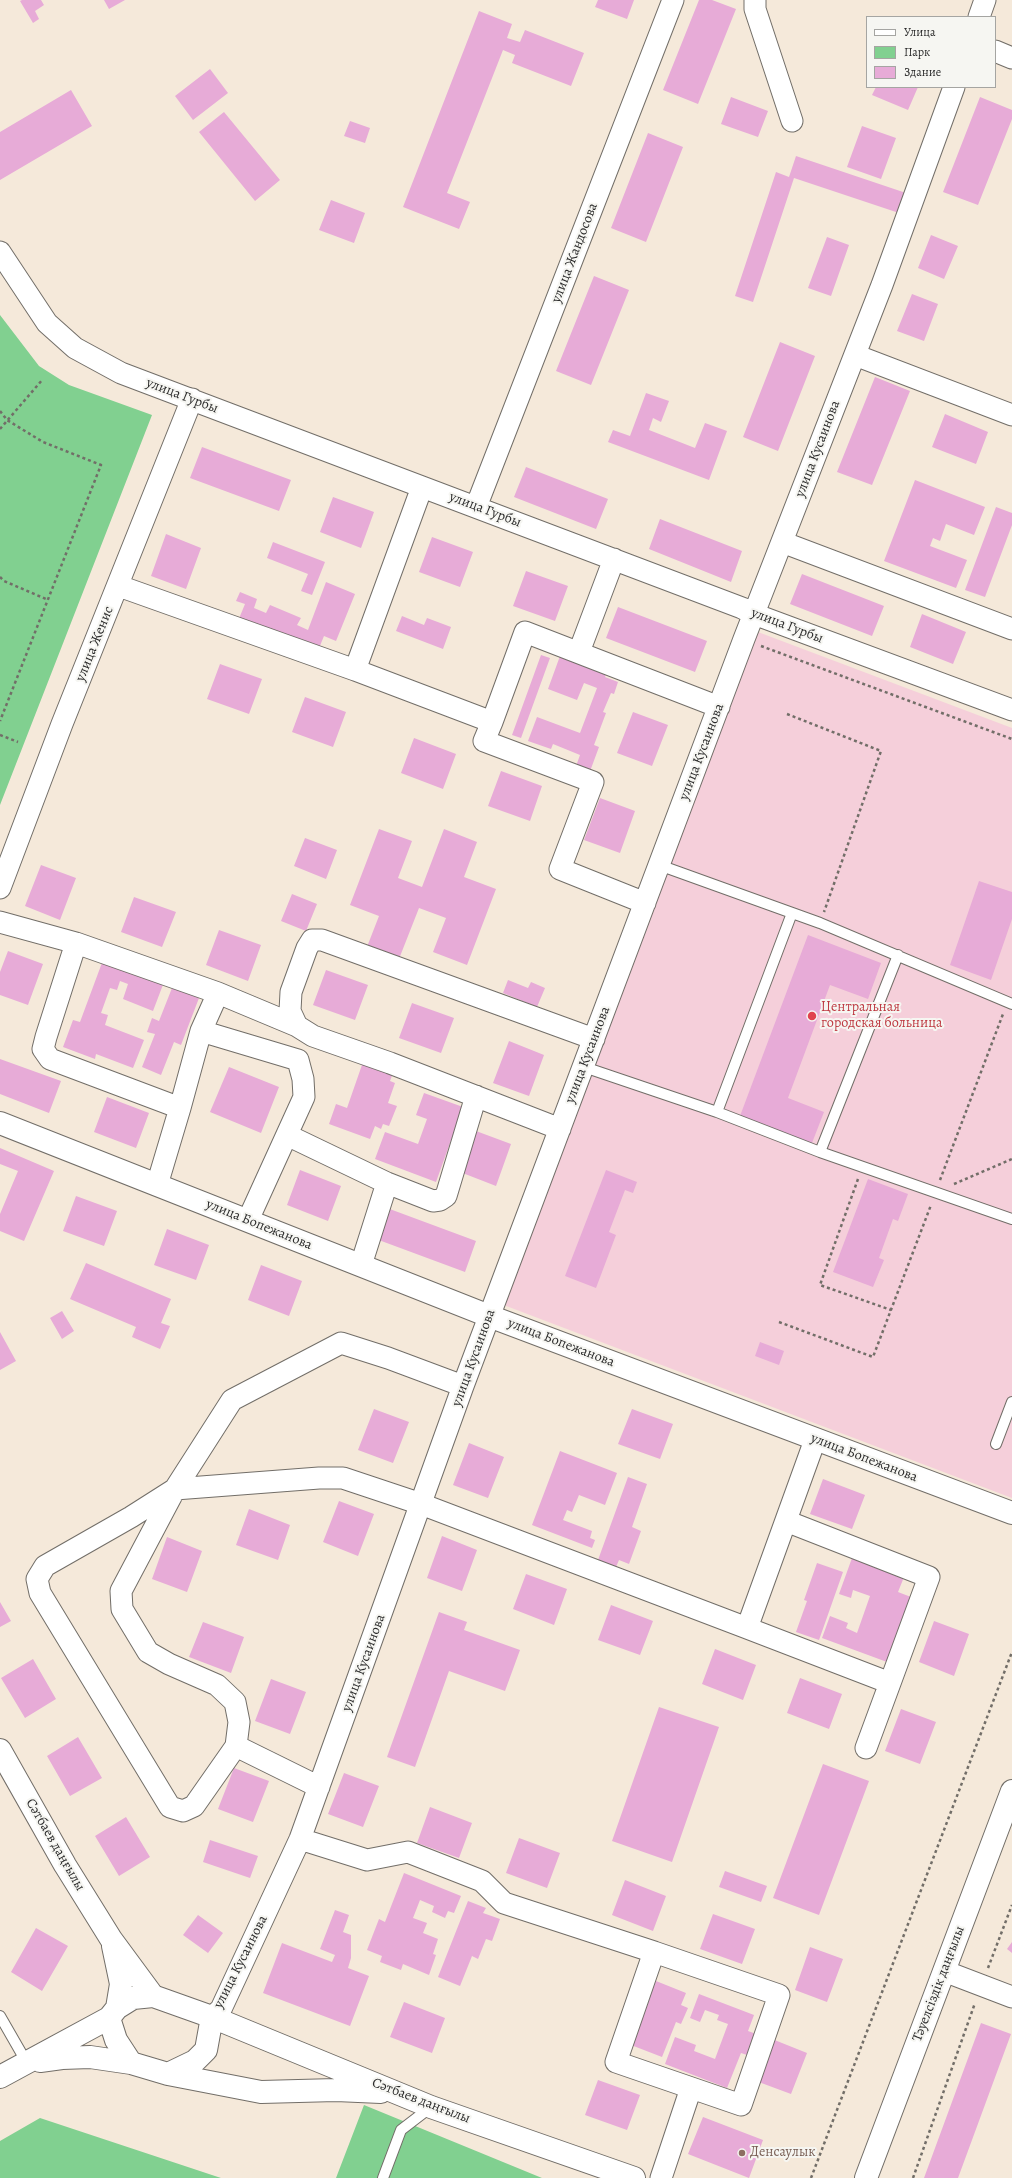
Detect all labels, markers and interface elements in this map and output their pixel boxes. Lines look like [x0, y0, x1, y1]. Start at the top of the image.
legend [866, 16, 996, 88]
text: Улица [904, 24, 935, 40]
text: Парк [904, 44, 930, 60]
text: Здание [904, 64, 941, 80]
street label: улица Жандосова [548, 201, 602, 305]
street label: улица Гурбы [144, 375, 220, 417]
street label: улица Кусаинова [792, 398, 844, 500]
street label: улица Гурбы [447, 489, 523, 531]
street label: улица Женис [72, 604, 118, 684]
street label: улица Гурбы [749, 605, 825, 647]
street label: улица Кусаинова [676, 701, 728, 803]
place label: Центральная городская больница [821, 1000, 942, 1032]
street label: улица Кусаинова [562, 1004, 614, 1106]
marker: Центральная городская больница [806, 1010, 818, 1022]
street label: улица Бопежанова [203, 1196, 315, 1254]
street label: улица Кусаинова [449, 1307, 499, 1409]
street label: улица Бопежанова [505, 1315, 617, 1371]
street label: улица Бопежанова [808, 1430, 920, 1486]
street label: улица Кусаинова [339, 1612, 389, 1714]
street label: Сәтбаев даңғылы [22, 1796, 88, 1894]
street label: улица Кусаинова [210, 1913, 272, 2011]
street label: Тәуелсіздік даңғылы [909, 1924, 969, 2044]
street label: Сәтбаев даңғылы [370, 2075, 472, 2127]
place label: Денсаулык [750, 2145, 815, 2161]
marker: Денсаулык [737, 2148, 747, 2158]

